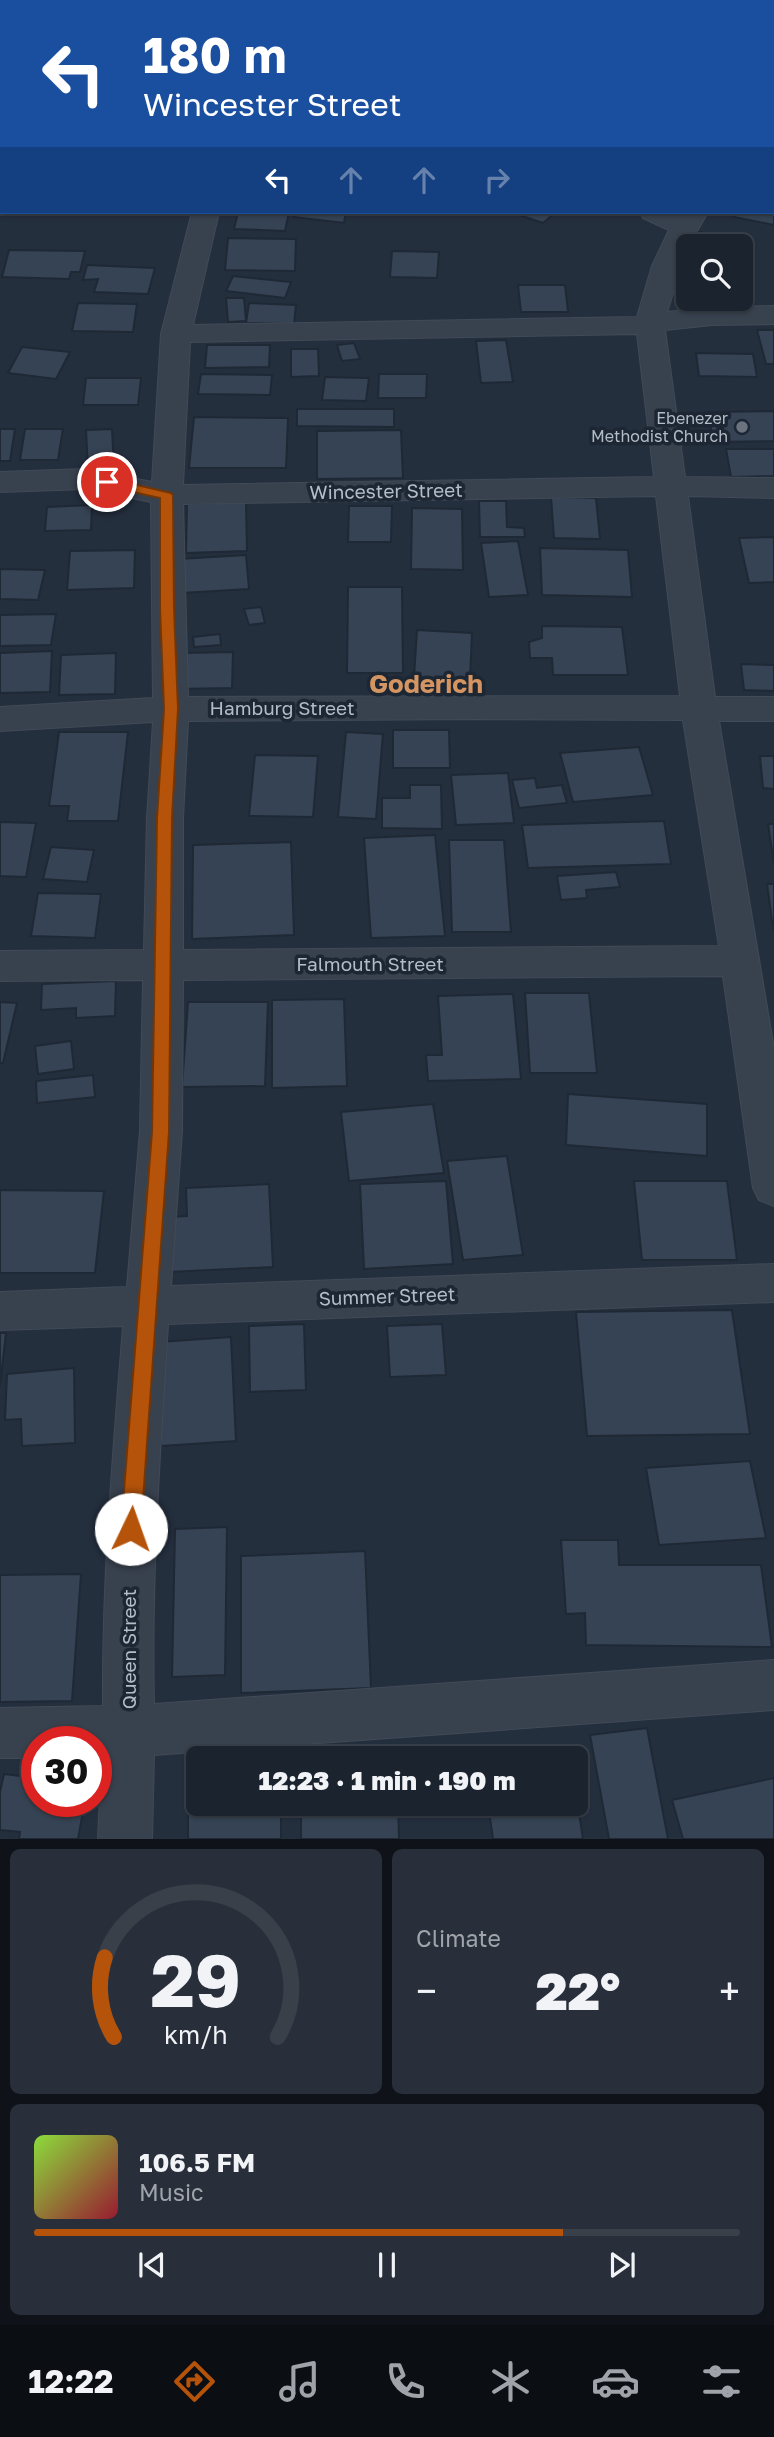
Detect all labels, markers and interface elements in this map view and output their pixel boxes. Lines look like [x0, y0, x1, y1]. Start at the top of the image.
text: 180 m [143, 25, 287, 84]
icon: left [28, 28, 119, 119]
text: Wincester Street [143, 85, 402, 123]
icon: left [259, 161, 297, 199]
icon: ahead [332, 161, 370, 199]
icon: ahead [405, 161, 443, 199]
icon: right [478, 161, 516, 199]
map controls [676, 234, 753, 311]
button: search [676, 234, 753, 311]
place label: Ebenezer Methodist Church [591, 408, 728, 446]
marker: Ebenezer Methodist Church [734, 419, 750, 435]
pin [77, 452, 137, 512]
icon: arrive [88, 463, 126, 501]
street label: Wincester Street [309, 478, 463, 503]
district label: Goderich [369, 668, 483, 699]
street label: Hamburg Street [209, 696, 355, 719]
street label: Falmouth Street [296, 952, 444, 975]
street label: Summer Street [318, 1282, 456, 1309]
position arrow [94, 1492, 168, 1566]
street label: Queen Street [117, 1589, 140, 1709]
speed limit sign: 30 [21, 1726, 112, 1817]
text: 12:23 · 1 min · 190 m [258, 1765, 516, 1796]
text: Climate [416, 1924, 501, 1952]
text: 29 [151, 1937, 241, 2024]
text: 22° [536, 1959, 620, 2021]
text: − [416, 1968, 437, 2013]
text: + [719, 1968, 740, 2013]
text: km/h [164, 2019, 228, 2050]
text: 106.5 FM [139, 2147, 255, 2178]
text: Music [139, 2178, 204, 2206]
icon: previous [133, 2246, 171, 2284]
icon: pause [368, 2246, 406, 2284]
icon: next [603, 2246, 641, 2284]
icon: directions [170, 2357, 219, 2406]
icon: music [275, 2357, 324, 2406]
icon: phone [381, 2357, 430, 2406]
icon: climate [486, 2357, 535, 2406]
icon: car [591, 2357, 640, 2406]
icon: filters [697, 2357, 746, 2406]
text: 12:22 [28, 2362, 113, 2400]

